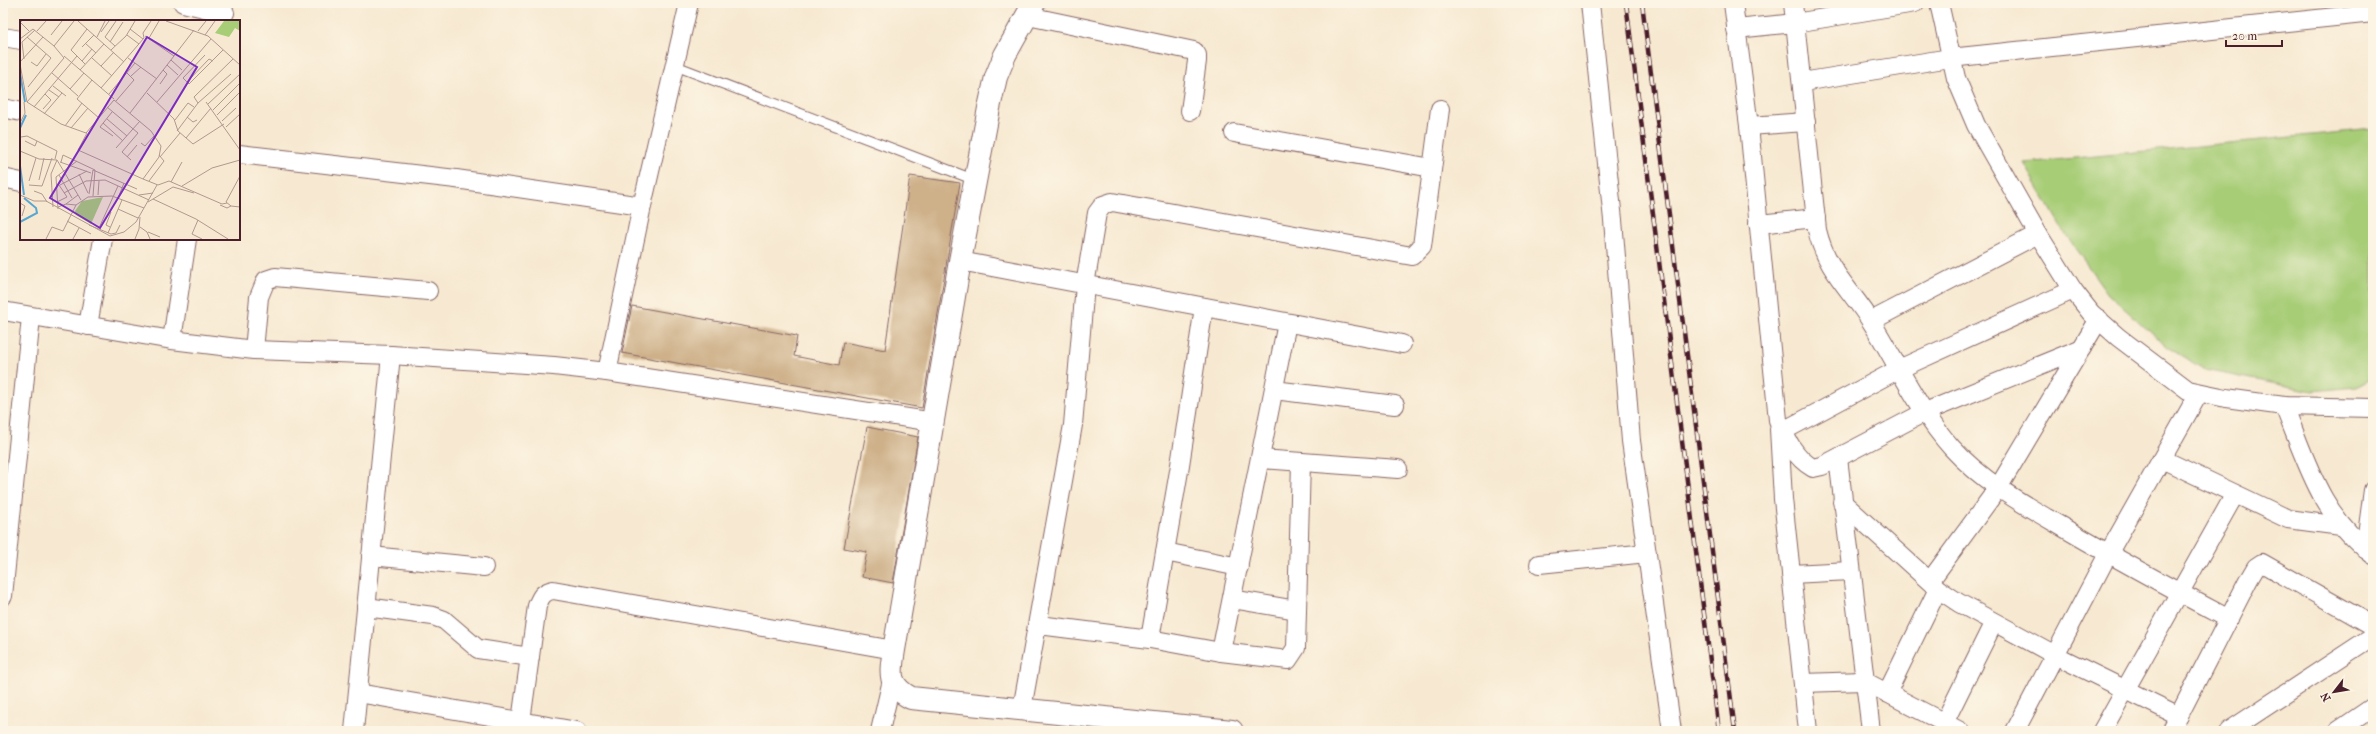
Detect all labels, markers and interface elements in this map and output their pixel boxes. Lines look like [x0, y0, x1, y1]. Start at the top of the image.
inset map [20, 20, 240, 240]
scale bar [2226, 22, 2282, 48]
text: 20 m [2232, 29, 2257, 43]
north arrow [2314, 672, 2354, 712]
text: N [2318, 689, 2334, 704]

